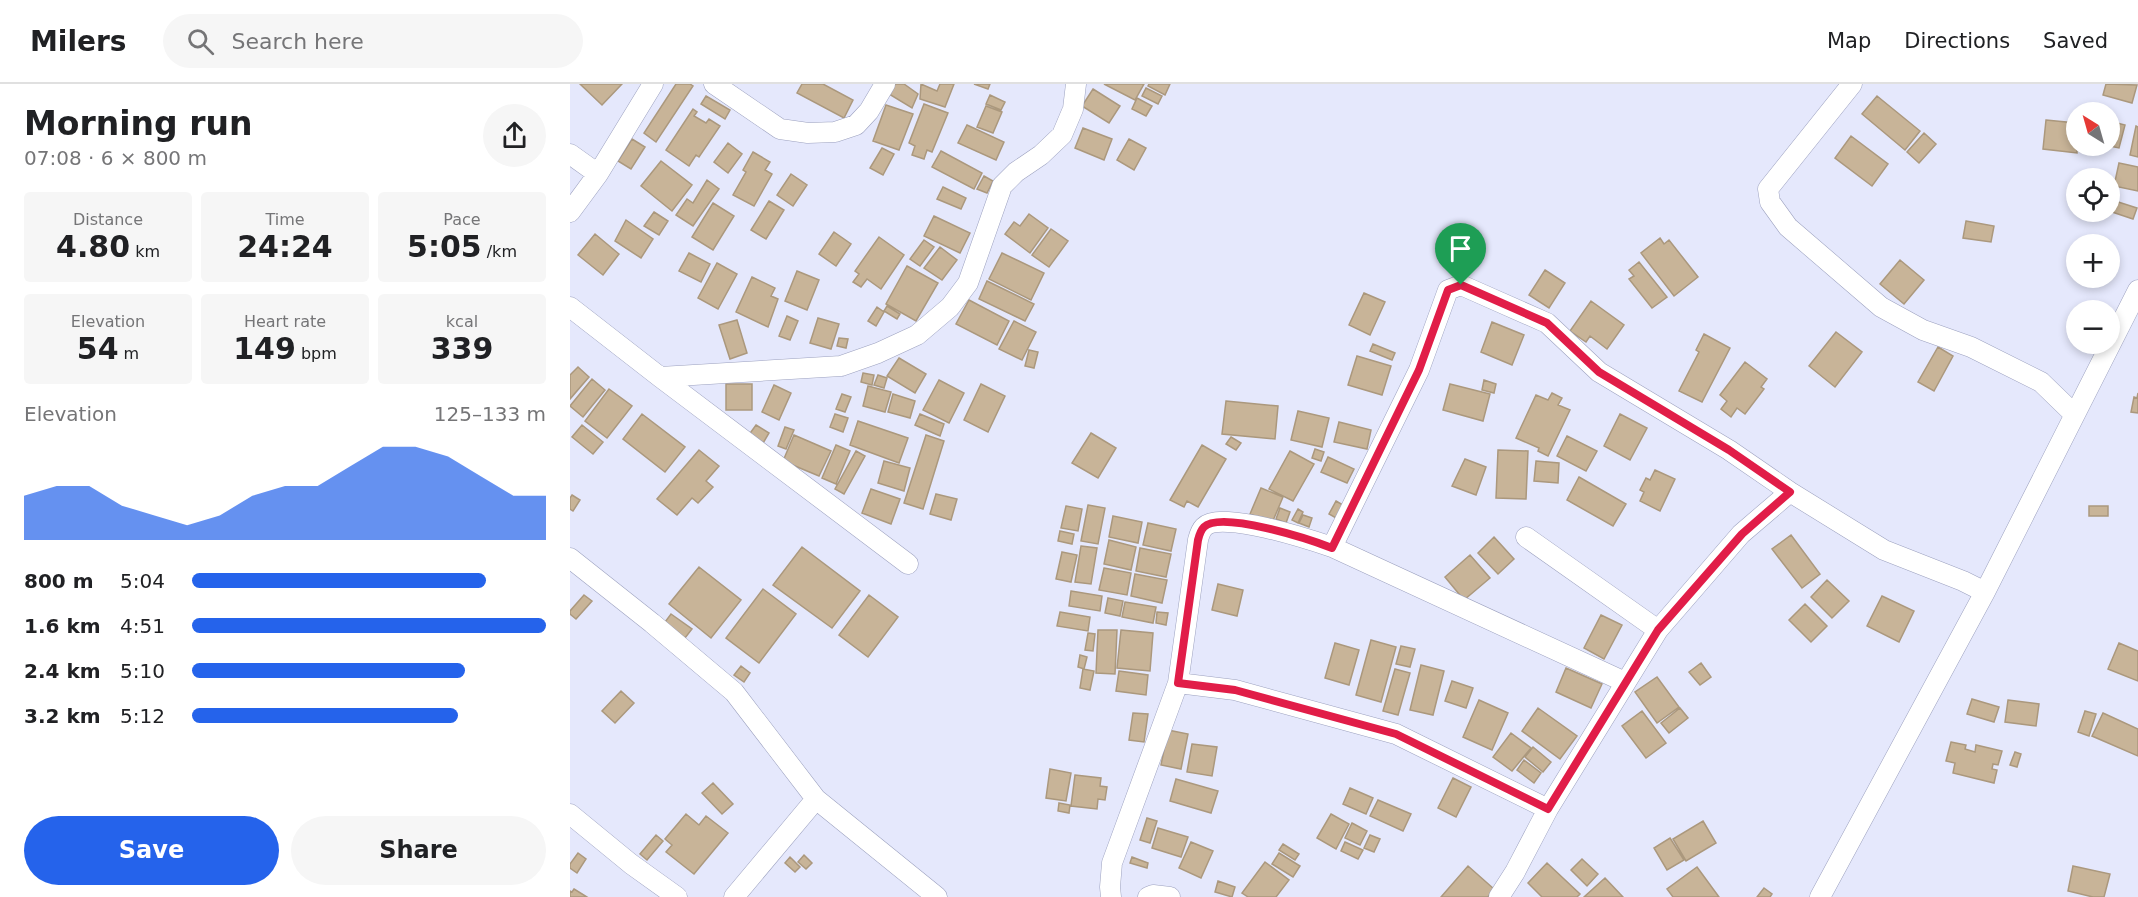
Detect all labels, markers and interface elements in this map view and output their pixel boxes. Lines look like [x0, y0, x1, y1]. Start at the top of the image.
search box [163, 14, 583, 68]
text: Milers [30, 25, 127, 58]
icon: search [184, 25, 217, 58]
text: Search here [232, 29, 364, 54]
text: Map [1827, 29, 1871, 53]
text: Directions [1904, 29, 2010, 53]
text: Saved [2043, 29, 2108, 53]
north arrow [2066, 102, 2120, 156]
map controls [2066, 102, 2120, 354]
text: Morning run [24, 104, 252, 143]
button: share [483, 104, 546, 167]
text: 07:08 · 6 × 800 m [24, 146, 207, 170]
button: locate [2066, 168, 2120, 222]
text: Distance [73, 210, 143, 229]
text: Time [265, 210, 305, 229]
text: Pace [443, 210, 481, 229]
pin [1435, 223, 1486, 285]
text: 4.80 [56, 229, 130, 264]
text: 24:24 [237, 229, 333, 264]
text: 5:05 [407, 229, 482, 264]
icon: arrive [1444, 232, 1477, 265]
button: + [2066, 234, 2120, 288]
text: km [130, 242, 160, 261]
text: /km [482, 242, 517, 261]
button: − [2066, 300, 2120, 354]
text: Elevation [71, 312, 145, 331]
text: Heart rate [244, 312, 326, 331]
text: kcal [446, 312, 478, 331]
text: 54 [77, 331, 119, 366]
text: 149 [233, 331, 296, 366]
text: 339 [431, 331, 493, 366]
text: m [119, 344, 139, 363]
text: bpm [296, 344, 337, 363]
text: Elevation [24, 402, 117, 426]
text: 125–133 m [434, 402, 546, 426]
text: 800 m [24, 569, 94, 593]
text: 5:04 [120, 569, 165, 593]
text: 1.6 km [24, 614, 101, 638]
text: 4:51 [120, 614, 165, 638]
text: 2.4 km [24, 659, 101, 683]
text: 5:10 [120, 659, 165, 683]
text: 3.2 km [24, 704, 101, 728]
text: 5:12 [120, 704, 165, 728]
button: Save [24, 816, 279, 885]
button: Share [291, 816, 546, 885]

